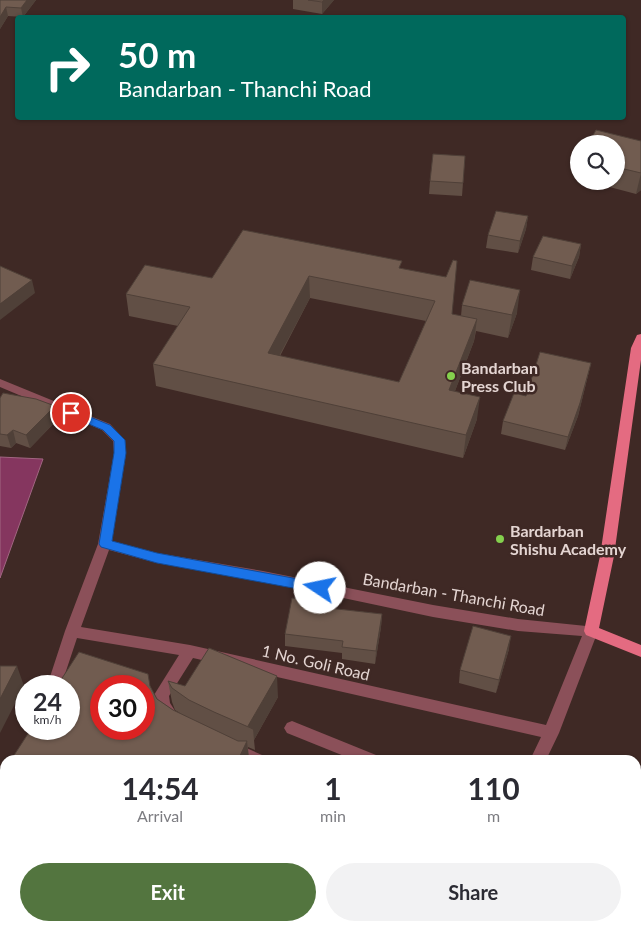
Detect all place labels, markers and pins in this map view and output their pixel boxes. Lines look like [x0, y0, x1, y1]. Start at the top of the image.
place label: Bandarban Press Club [461, 358, 538, 395]
marker: Bandarban Press Club [445, 370, 457, 382]
pin [50, 392, 92, 434]
place label: Bardarban Shishu Academy [510, 521, 627, 558]
marker: Bardarban Shishu Academy [494, 533, 506, 545]

